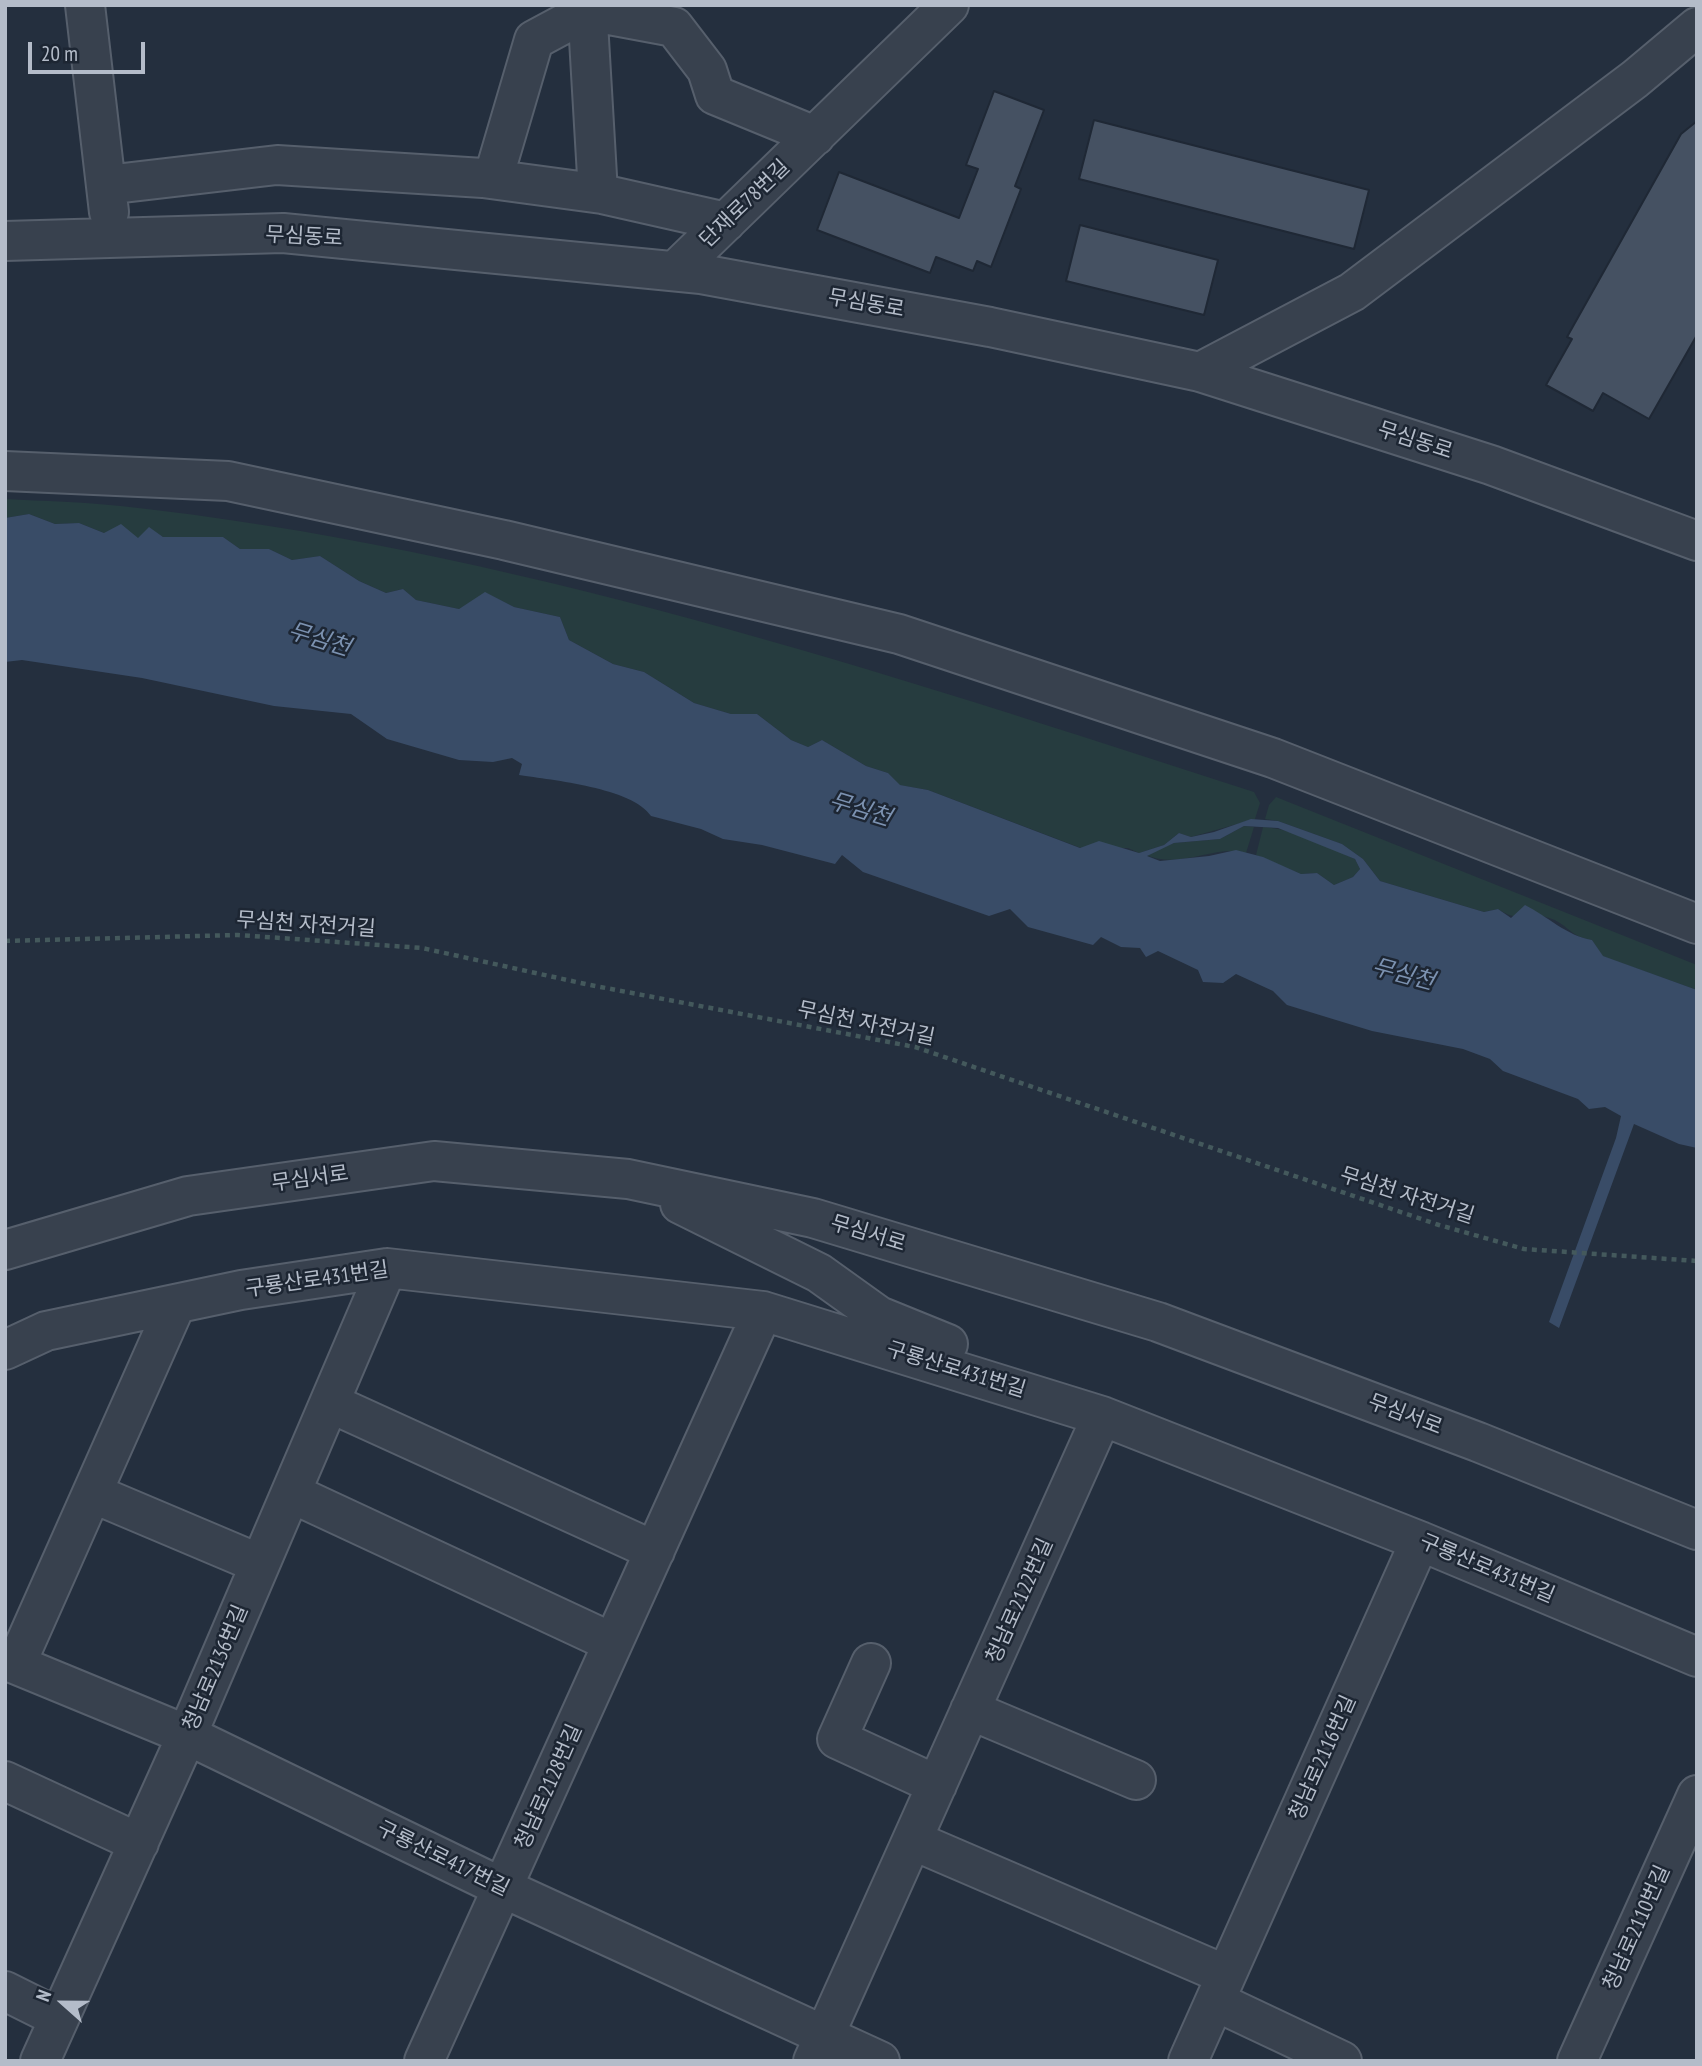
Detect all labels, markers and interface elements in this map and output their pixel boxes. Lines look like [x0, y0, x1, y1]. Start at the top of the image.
scale bar [32, 28, 149, 72]
text: 20 m [41, 40, 78, 67]
street label: 단재로78번길 [695, 155, 795, 253]
street label: 무심동로 [265, 222, 343, 252]
street label: 무심동로 [826, 285, 906, 323]
street label: 무심동로 [1374, 417, 1456, 465]
water label: 무심천 [285, 618, 353, 662]
water label: 무심천 [826, 788, 894, 832]
street label: 무심천 자전거길 [235, 908, 377, 942]
water label: 무심천 [1369, 953, 1437, 997]
street label: 무심천 자전거길 [795, 997, 937, 1051]
street label: 무심서로 [270, 1161, 350, 1197]
street label: 무심천 자전거길 [1337, 1162, 1477, 1230]
street label: 무심서로 [827, 1211, 909, 1257]
street label: 구룡산로431번길 [244, 1257, 390, 1303]
street label: 구룡산로431번길 [883, 1337, 1029, 1403]
street label: 무심서로 [1364, 1389, 1446, 1441]
street label: 구룡산로431번길 [1416, 1529, 1558, 1609]
street label: 청남로2122번길 [981, 1534, 1059, 1668]
street label: 청남로2136번길 [178, 1601, 254, 1735]
street label: 청남로2116번길 [1284, 1691, 1362, 1825]
street label: 청남로2128번길 [510, 1720, 588, 1854]
street label: 구룡산로417번길 [373, 1816, 513, 1902]
street label: 청남로2110번길 [1598, 1861, 1676, 1995]
north arrow [28, 1968, 98, 2038]
text: N [30, 1986, 56, 2005]

